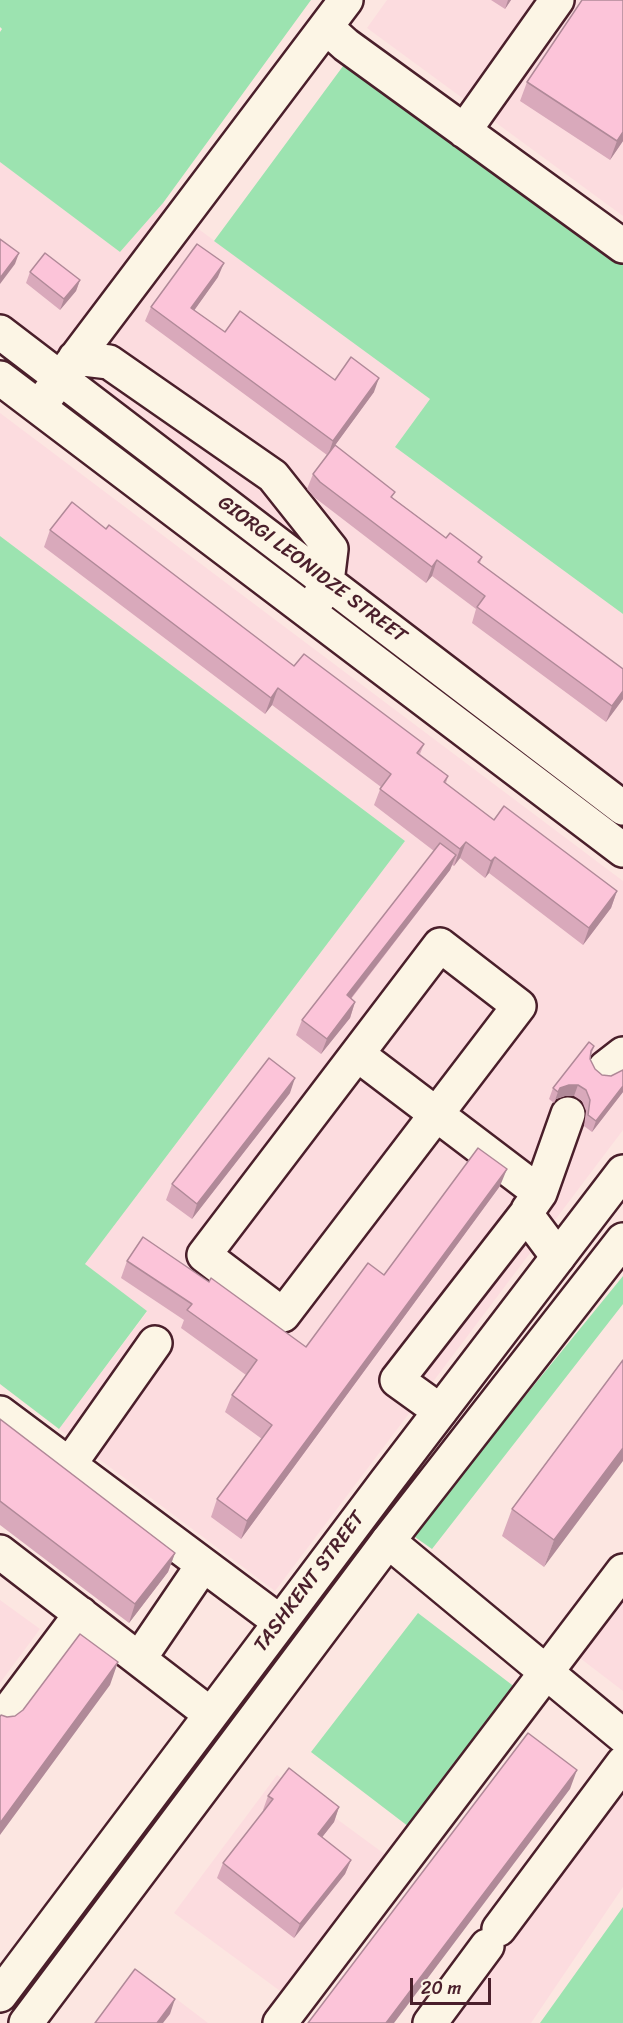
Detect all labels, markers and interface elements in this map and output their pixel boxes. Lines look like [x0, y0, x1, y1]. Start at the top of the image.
street label: GIORGI LEONIDZE STREET [213, 491, 411, 649]
street label: TASHKENT STREET [249, 1507, 371, 1657]
scale bar [413, 1966, 494, 2004]
text: 20 m [421, 1972, 461, 2004]

